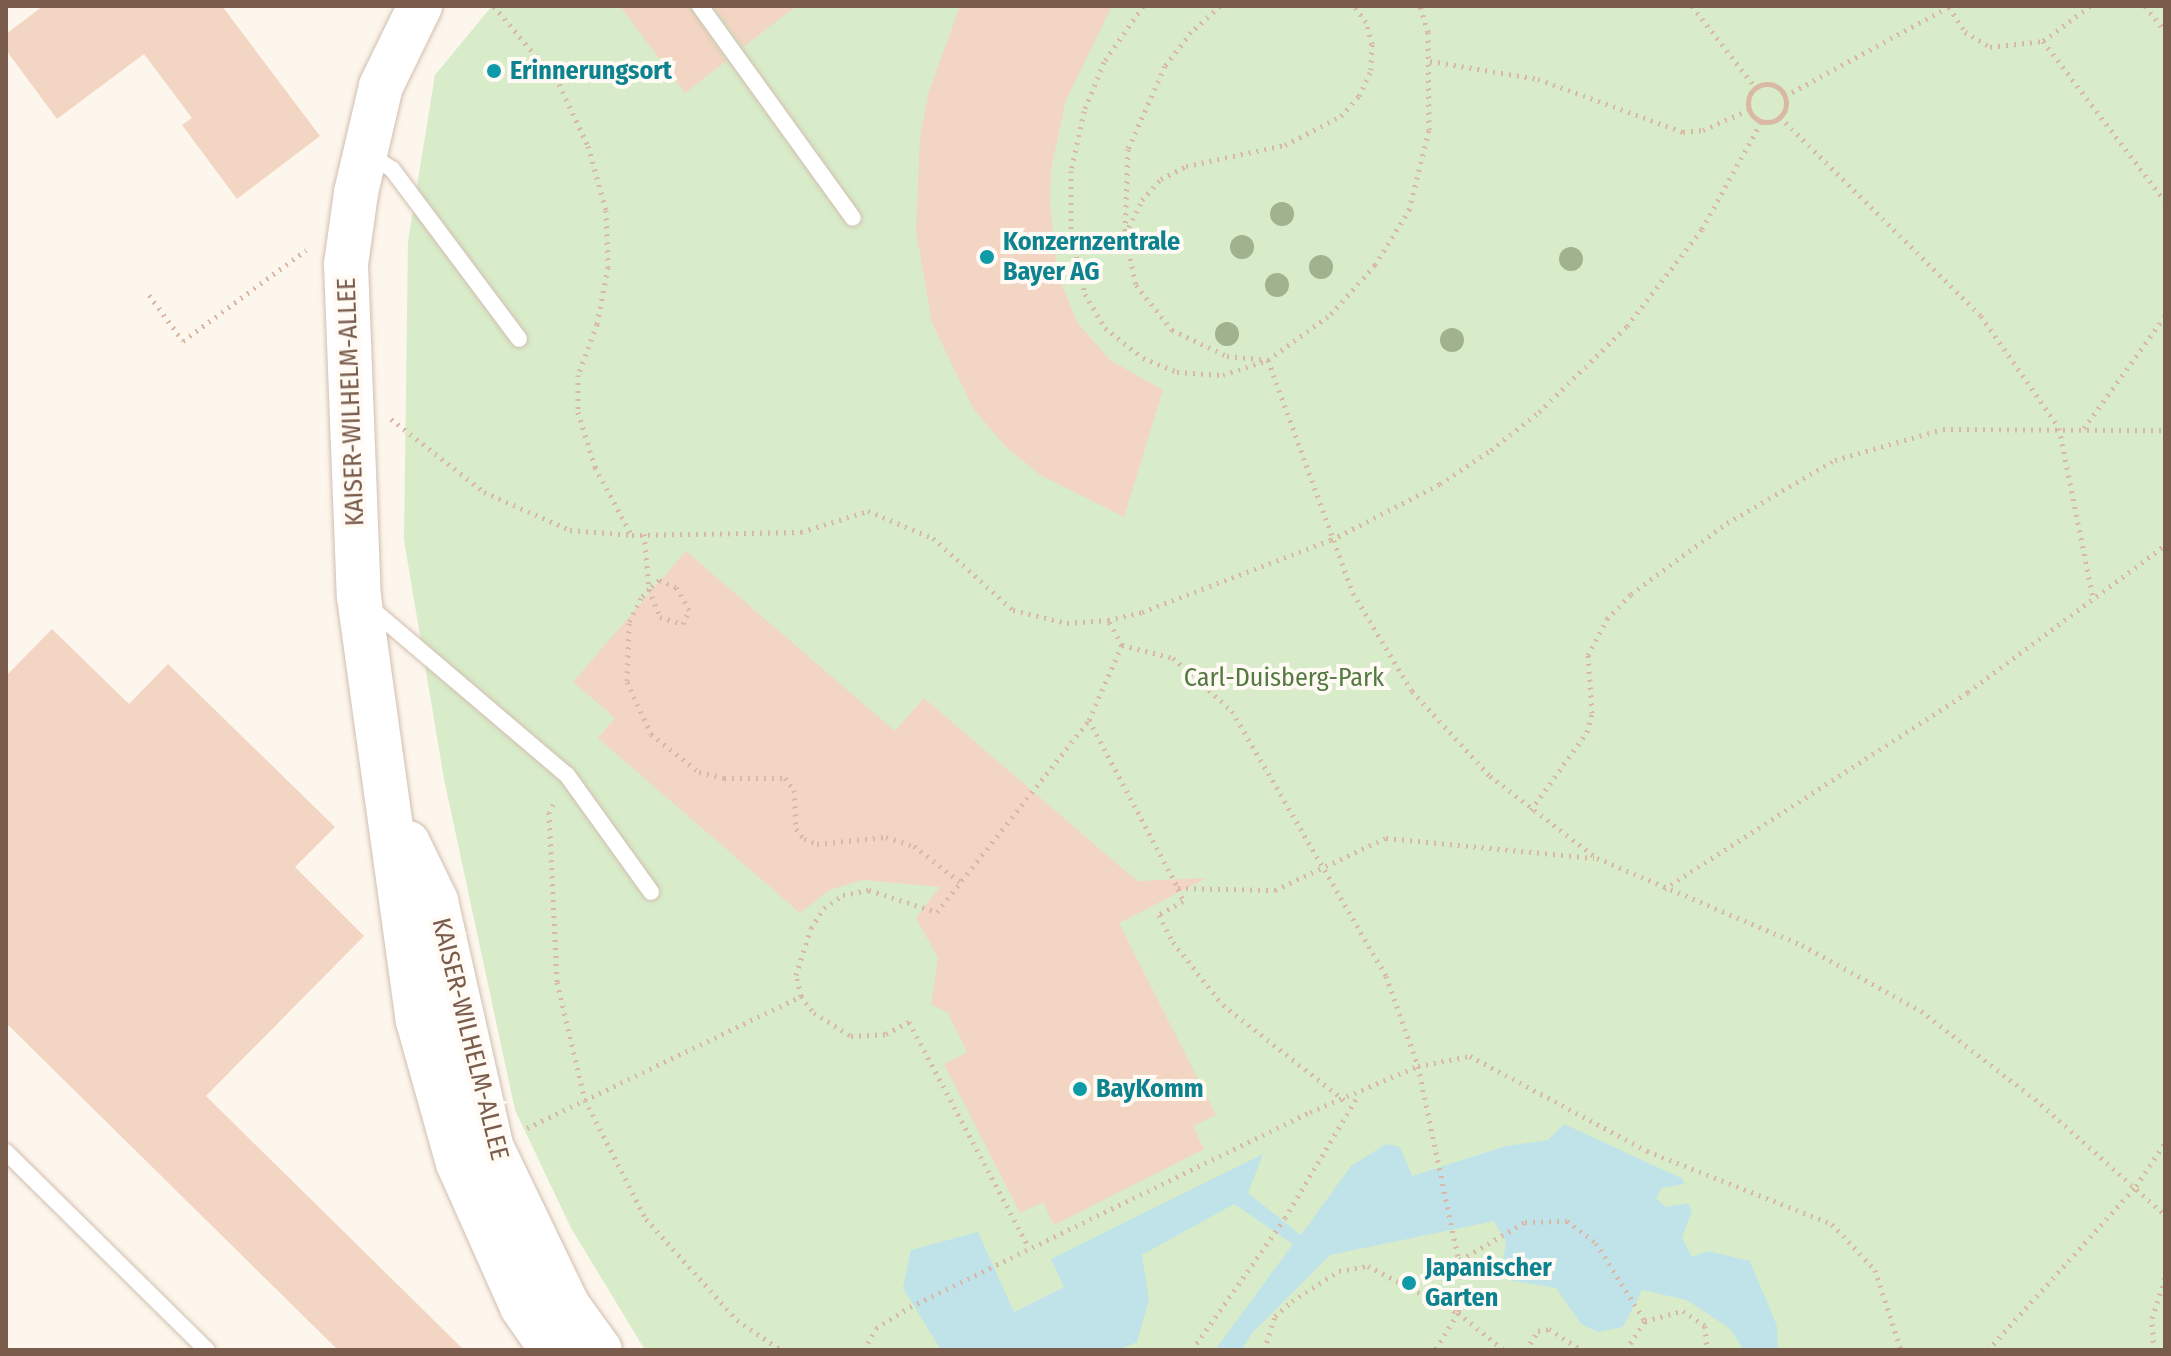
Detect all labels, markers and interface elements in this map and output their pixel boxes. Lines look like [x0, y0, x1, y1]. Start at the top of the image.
place label: Erinnerungsort [510, 55, 672, 87]
marker: Erinnerungsort [485, 62, 503, 80]
place label: Konzernzentrale Bayer AG [1003, 226, 1180, 288]
marker: Konzernzentrale Bayer AG [978, 248, 996, 266]
street label: KAISER-WILHELM-ALLEE [331, 277, 371, 527]
park label: Carl-Duisberg-Park [1184, 662, 1384, 694]
street label: KAISER-WILHELM-ALLEE [425, 915, 515, 1163]
place label: BayKomm [1096, 1073, 1204, 1105]
marker: BayKomm [1071, 1080, 1089, 1098]
place label: Japanischer Garten [1425, 1252, 1552, 1314]
marker: Japanischer Garten [1400, 1274, 1418, 1292]

